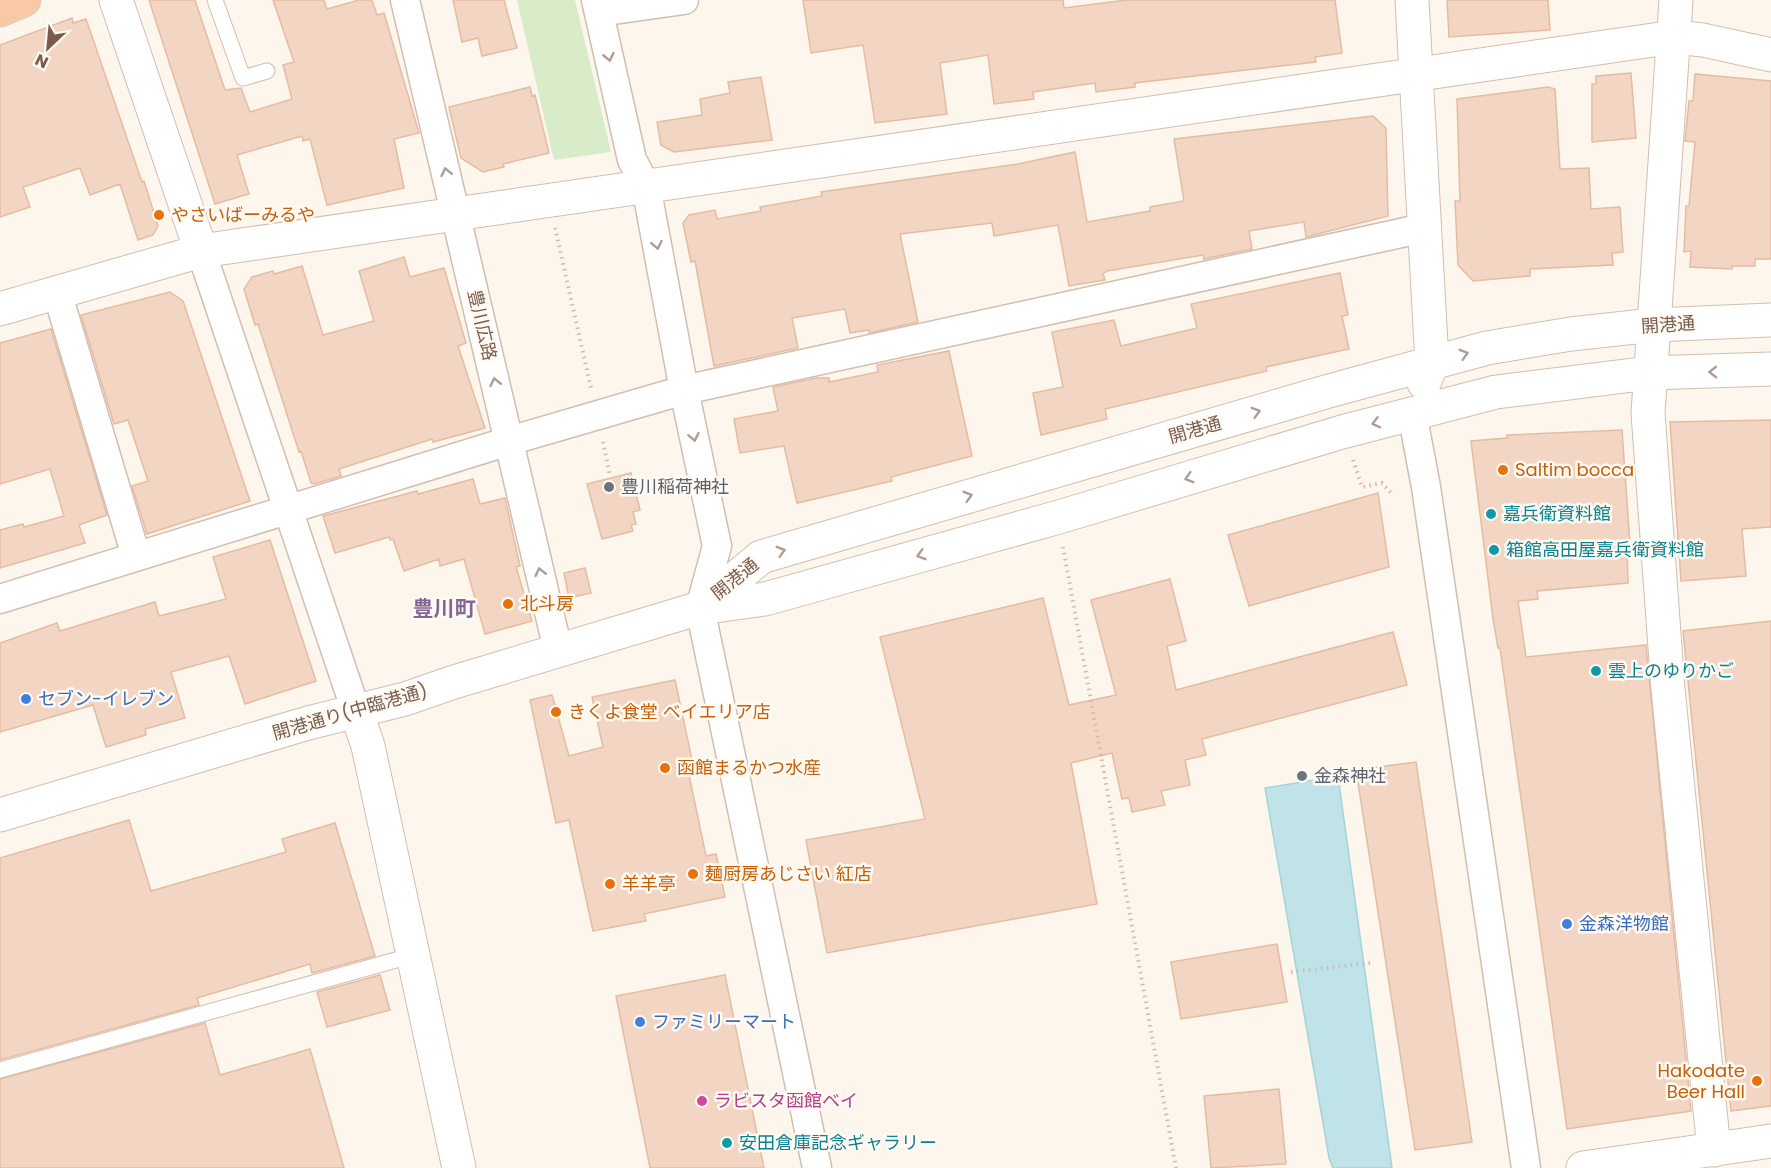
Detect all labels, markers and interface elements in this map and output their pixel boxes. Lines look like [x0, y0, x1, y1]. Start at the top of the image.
north arrow [18, 18, 78, 78]
text: N [31, 48, 52, 74]
one-way arrow [601, 52, 614, 62]
one-way arrow [440, 167, 453, 177]
place label: やさいばーみるや [171, 202, 315, 227]
marker: やさいばーみるや [152, 208, 166, 222]
one-way arrow [650, 240, 663, 250]
street label: 豊川広路 [462, 287, 503, 363]
street label: 開港通 [1640, 310, 1696, 339]
one-way arrow [1458, 349, 1469, 361]
one-way arrow [1708, 366, 1717, 378]
one-way arrow [490, 378, 503, 388]
one-way arrow [1250, 407, 1261, 419]
street label: 開港通 [1165, 410, 1224, 449]
one-way arrow [1371, 416, 1382, 428]
one-way arrow [687, 431, 700, 441]
place label: Saltim bocca [1515, 457, 1634, 482]
marker: Saltim bocca [1496, 463, 1510, 477]
one-way arrow [1184, 471, 1195, 483]
place label: 豊川稲荷神社 [621, 474, 729, 499]
marker: 豊川稲荷神社 [602, 480, 616, 494]
one-way arrow [962, 491, 973, 503]
place label: 嘉兵衛資料館 [1503, 501, 1611, 526]
marker: 嘉兵衛資料館 [1484, 507, 1498, 521]
place label: 箱館高田屋嘉兵衛資料館 [1506, 537, 1704, 562]
marker: 箱館高田屋嘉兵衛資料館 [1487, 543, 1501, 557]
one-way arrow [775, 546, 786, 558]
one-way arrow [916, 548, 926, 561]
street label: 開港通 [706, 552, 764, 605]
one-way arrow [534, 568, 547, 578]
place label: 北斗房 [520, 591, 574, 616]
district label: 豊川町 [413, 594, 476, 623]
marker: 北斗房 [501, 597, 515, 611]
place label: 雲上のゆりかご [1608, 658, 1734, 683]
marker: 雲上のゆりかご [1589, 664, 1603, 678]
street label: 開港通り(中臨港通) [269, 677, 430, 746]
place label: セブン-イレブン [38, 686, 174, 711]
marker: セブン-イレブン [19, 692, 33, 706]
place label: きくよ食堂 ベイエリア店 [568, 699, 771, 724]
marker: きくよ食堂 ベイエリア店 [549, 705, 563, 719]
place label: 函館まるかつ水産 [677, 755, 821, 780]
marker: 函館まるかつ水産 [658, 761, 672, 775]
place label: 金森神社 [1314, 763, 1386, 788]
marker: 金森神社 [1295, 769, 1309, 783]
place label: 麺厨房あじさい 紅店 [705, 861, 872, 886]
marker: 麺厨房あじさい 紅店 [686, 867, 700, 881]
place label: 羊羊亭 [622, 871, 676, 896]
marker: 羊羊亭 [603, 877, 617, 891]
place label: 金森洋物館 [1579, 911, 1669, 936]
marker: 金森洋物館 [1560, 917, 1574, 931]
place label: ファミリーマート [652, 1009, 796, 1034]
marker: ファミリーマート [633, 1015, 647, 1029]
place label: Hakodate Beer Hall [1658, 1058, 1745, 1104]
marker: Hakodate Beer Hall [1750, 1074, 1764, 1088]
place label: ラビスタ函館ベイ [714, 1088, 858, 1113]
marker: ラビスタ函館ベイ [695, 1094, 709, 1108]
place label: 安田倉庫記念ギャラリー [739, 1130, 937, 1155]
marker: 安田倉庫記念ギャラリー [720, 1136, 734, 1150]

